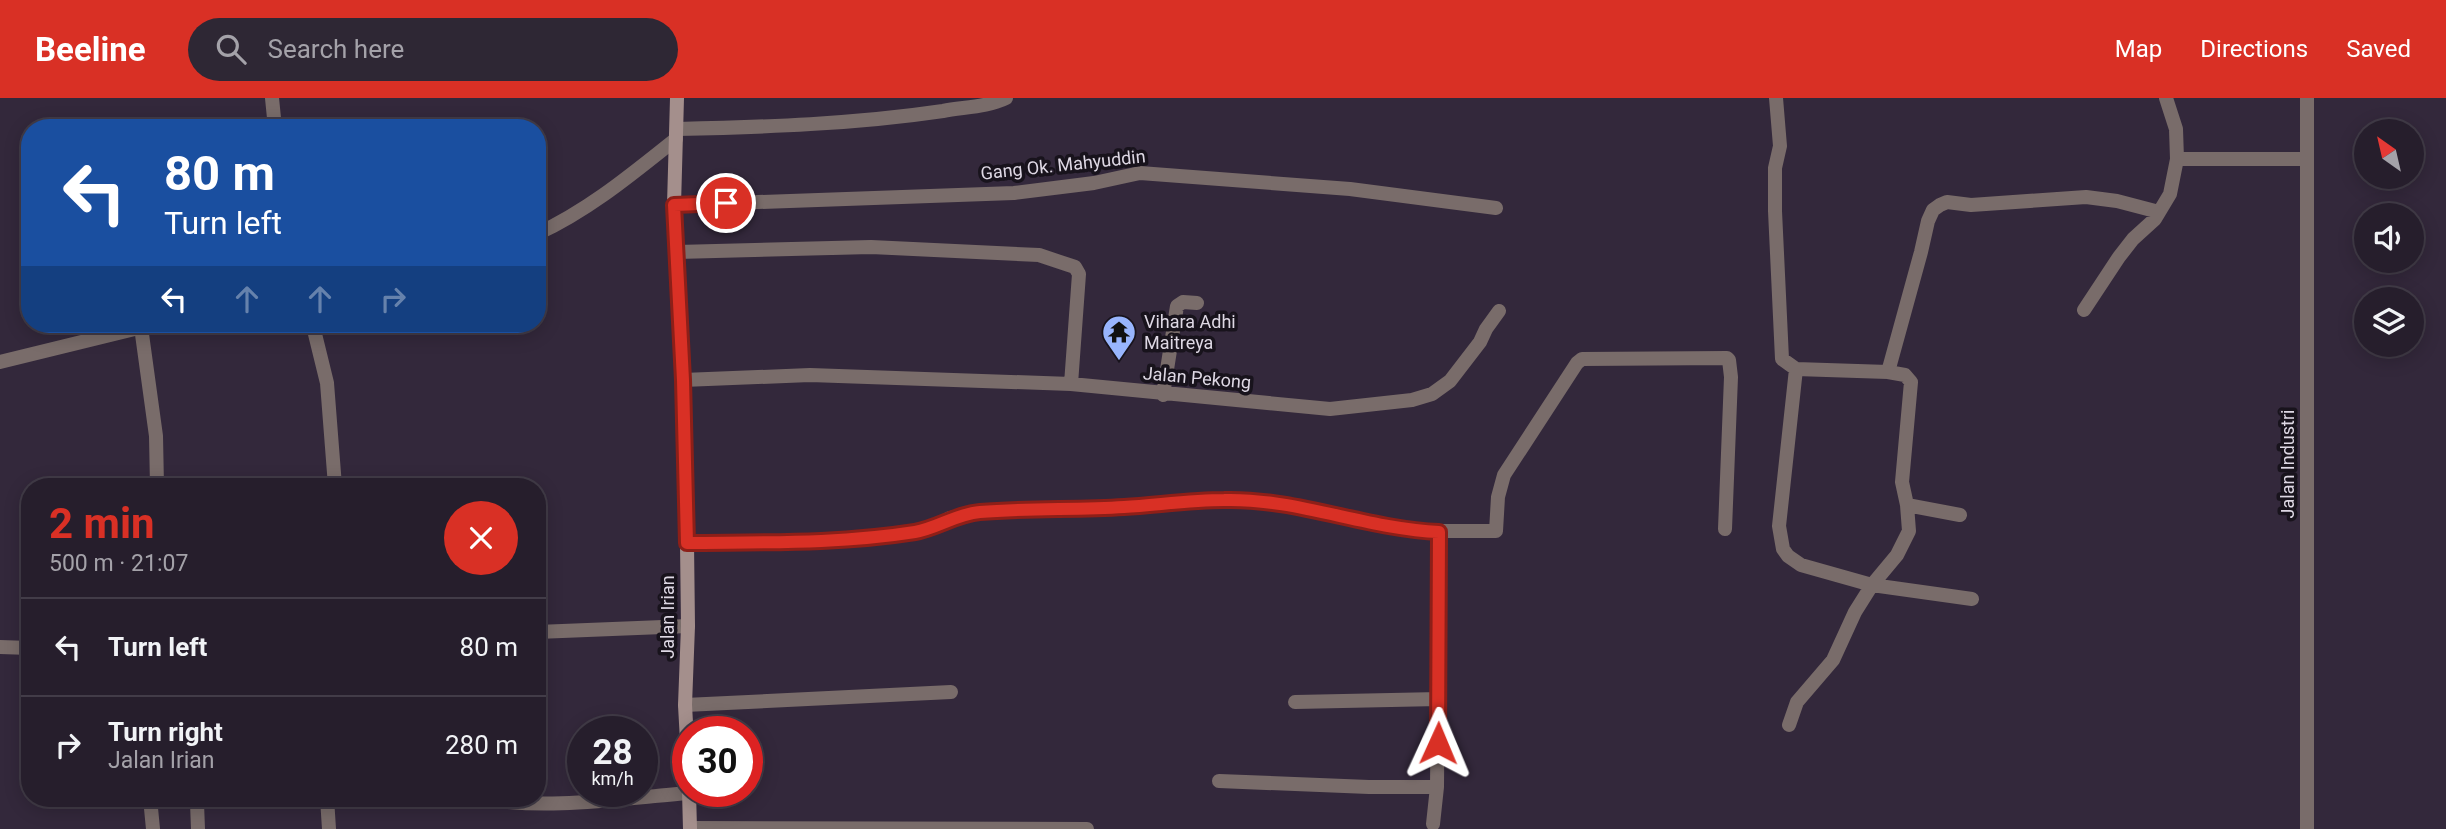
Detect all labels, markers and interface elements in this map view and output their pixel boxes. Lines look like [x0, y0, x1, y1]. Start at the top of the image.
search box [188, 18, 678, 81]
text: Beeline [35, 30, 146, 69]
icon: search [212, 30, 250, 68]
text: Search here [268, 34, 404, 64]
text: Map [2115, 35, 2162, 63]
text: Directions [2200, 35, 2308, 63]
text: Saved [2346, 35, 2411, 63]
north arrow [2354, 119, 2424, 189]
map controls [2354, 119, 2424, 357]
text: 80 m [164, 145, 275, 202]
street label: Gang Ok. Mahyuddin [979, 145, 1146, 184]
icon: left [49, 147, 140, 238]
pin [696, 173, 756, 233]
icon: arrive [707, 184, 745, 222]
button: sound [2354, 203, 2424, 273]
text: Turn left [164, 204, 282, 242]
icon: left [155, 280, 193, 318]
icon: ahead [228, 280, 266, 318]
icon: ahead [301, 280, 339, 318]
icon: right [374, 280, 412, 318]
button: layers [2354, 287, 2424, 357]
place label: Vihara Adhi Maitreya [1144, 311, 1236, 353]
temple icon: Vihara Adhi Maitreya [1100, 313, 1138, 362]
street label: Jalan Pekong [1142, 362, 1252, 393]
street label: Jalan Industri [2277, 410, 2298, 518]
text: 2 min [49, 499, 155, 548]
button: close [444, 501, 518, 575]
text: 500 m · 21:07 [49, 550, 188, 577]
street label: Jalan Irian [657, 575, 678, 659]
icon: left [49, 628, 87, 666]
text: Turn left [108, 632, 207, 662]
text: 80 m [460, 632, 518, 662]
position arrow [1401, 706, 1475, 780]
speed limit sign: 30 [672, 716, 763, 807]
text: Turn right [108, 717, 223, 747]
icon: right [49, 726, 87, 764]
text: 280 m [445, 730, 518, 760]
text: 28 [592, 732, 633, 773]
text: Jalan Irian [108, 747, 215, 774]
text: km/h [591, 768, 634, 789]

